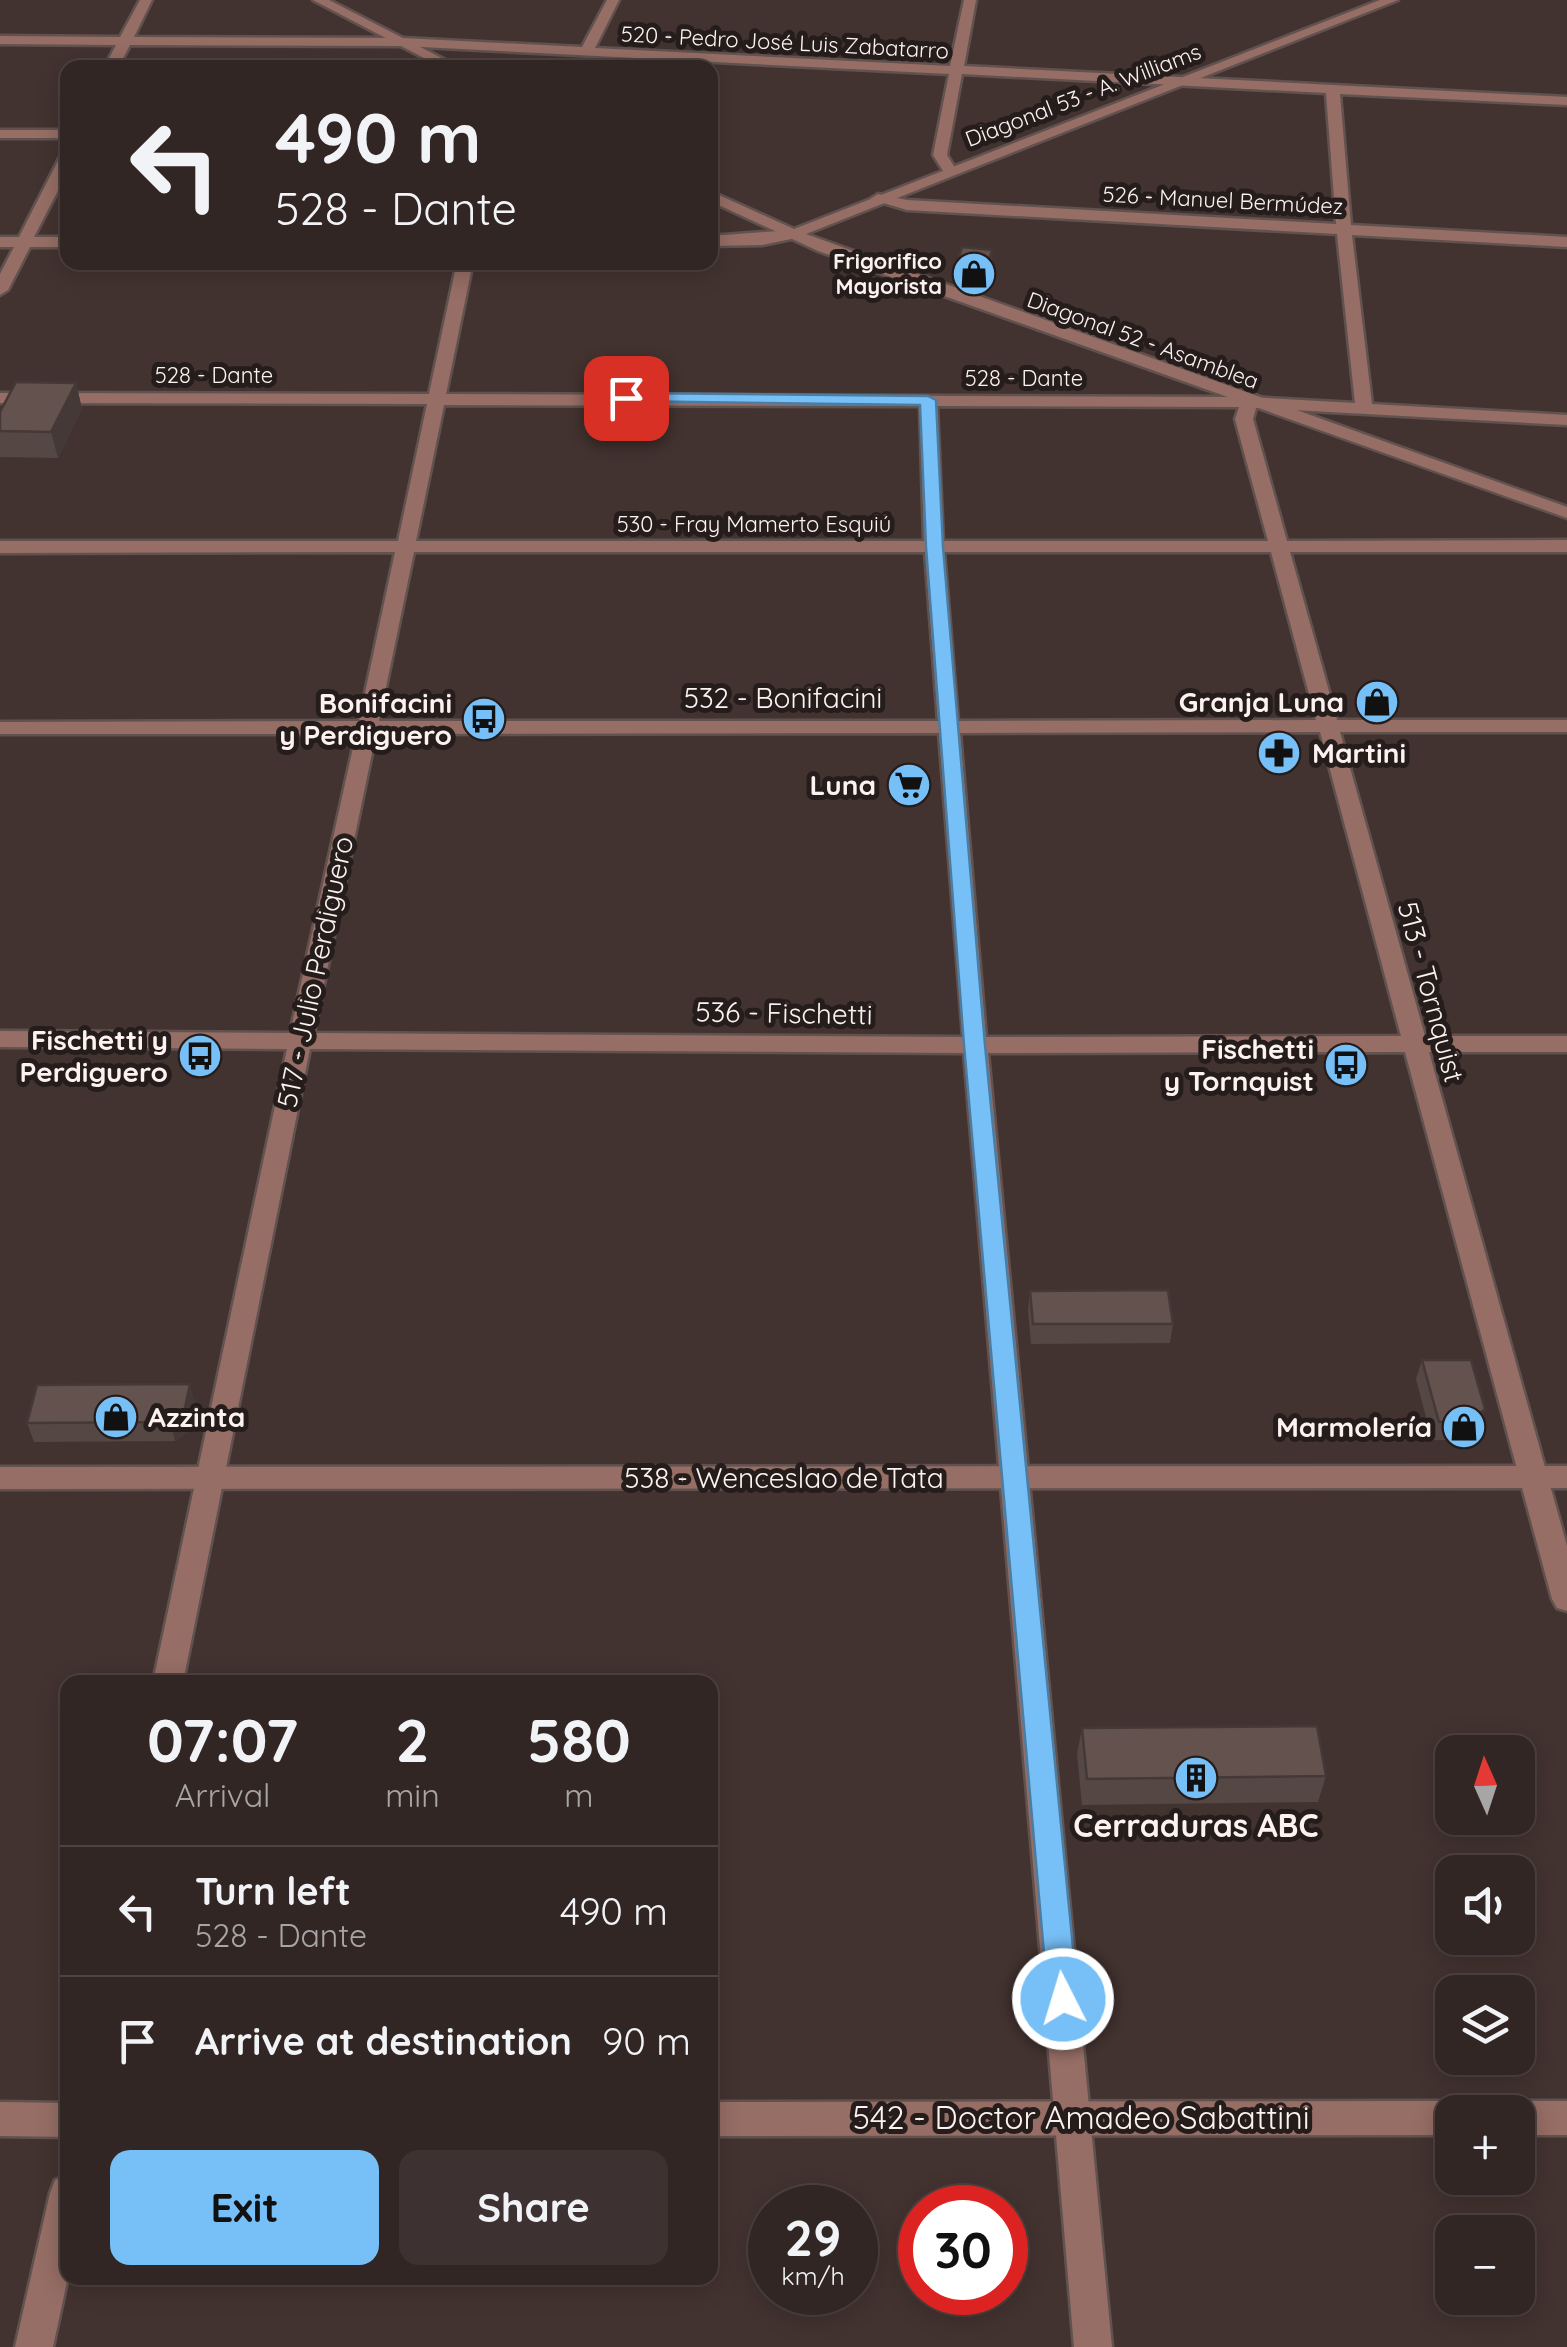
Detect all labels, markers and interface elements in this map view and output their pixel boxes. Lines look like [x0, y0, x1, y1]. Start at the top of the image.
street label: 520 - Pedro José Luis Zabatarro [620, 19, 950, 65]
street label: Diagonal 53 - A. Williams [961, 37, 1205, 153]
text: 490 m [275, 93, 482, 181]
icon: left [110, 100, 240, 230]
text: 528 - Dante [275, 180, 517, 236]
street label: 526 - Manuel Bermúdez [1102, 180, 1344, 220]
place label: Frigorifico Mayorista [833, 247, 942, 300]
shop icon: Frigorifico Mayorista [951, 251, 997, 297]
street label: Diagonal 52 - Asamblea [1023, 285, 1263, 395]
pin [584, 356, 669, 441]
street label: 528 - Dante [155, 361, 273, 389]
street label: 528 - Dante [965, 364, 1083, 392]
icon: arrive [599, 371, 654, 426]
street label: 530 - Fray Mamerto Esquiú [617, 510, 891, 538]
shop icon: Granja Luna [1354, 679, 1400, 725]
street label: 532 - Bonifacini [684, 680, 882, 715]
place label: Granja Luna [1179, 684, 1344, 719]
place label: Bonifacini y Perdiguero [279, 685, 452, 752]
bus stop icon: Bonifacini y Perdiguero [461, 696, 507, 742]
pharmacy icon: Martini [1256, 730, 1302, 776]
place label: Martini [1312, 735, 1406, 770]
supermarket icon: Luna [886, 762, 932, 808]
place label: Luna [810, 767, 876, 802]
street label: 517 - Julio Perdiguero [269, 833, 360, 1111]
street label: 513 - Tornquist [1391, 898, 1472, 1086]
street label: 536 - Fischetti [695, 993, 873, 1032]
place label: Fischetti y Perdiguero [20, 1022, 168, 1089]
place label: Fischetti y Tornquist [1164, 1031, 1314, 1098]
bus stop icon: Fischetti y Perdiguero [177, 1033, 223, 1079]
bus stop icon: Fischetti y Tornquist [1323, 1042, 1369, 1088]
shop icon: Azzinta [93, 1394, 139, 1440]
place label: Azzinta [148, 1399, 245, 1434]
shop icon: Marmolería [1441, 1404, 1487, 1450]
place label: Marmolería [1276, 1409, 1432, 1444]
street label: 538 - Wenceslao de Tata [624, 1460, 944, 1495]
text: 07:07 [147, 1702, 298, 1777]
text: 2 [395, 1702, 429, 1777]
text: 580 [527, 1702, 631, 1777]
north arrow [1435, 1735, 1535, 1835]
map controls [1435, 1735, 1535, 2315]
building icon: Cerraduras ABC [1173, 1755, 1219, 1801]
text: Arrival [175, 1775, 270, 1815]
text: min [385, 1775, 440, 1815]
text: m [564, 1775, 593, 1815]
place label: Cerraduras ABC [1073, 1805, 1319, 1845]
button: sound [1435, 1855, 1535, 1955]
text: Turn left [195, 1867, 351, 1915]
icon: left [110, 1884, 165, 1939]
text: 490 m [560, 1887, 668, 1935]
text: 528 - Dante [195, 1915, 367, 1955]
position arrow [1011, 1947, 1115, 2051]
button: layers [1435, 1975, 1535, 2075]
icon: arrive [110, 2014, 165, 2069]
text: Arrive at destination [195, 2017, 572, 2065]
text: 90 m [602, 2017, 691, 2065]
button: + [1435, 2095, 1535, 2195]
street label: 542 - Doctor Amadeo Sabattini [852, 2097, 1310, 2137]
button: Exit [110, 2150, 379, 2265]
button: Share [399, 2150, 668, 2265]
speed limit sign: 30 [898, 2185, 1028, 2315]
text: 29 [785, 2206, 841, 2269]
button: − [1435, 2215, 1535, 2315]
text: km/h [781, 2260, 845, 2291]

